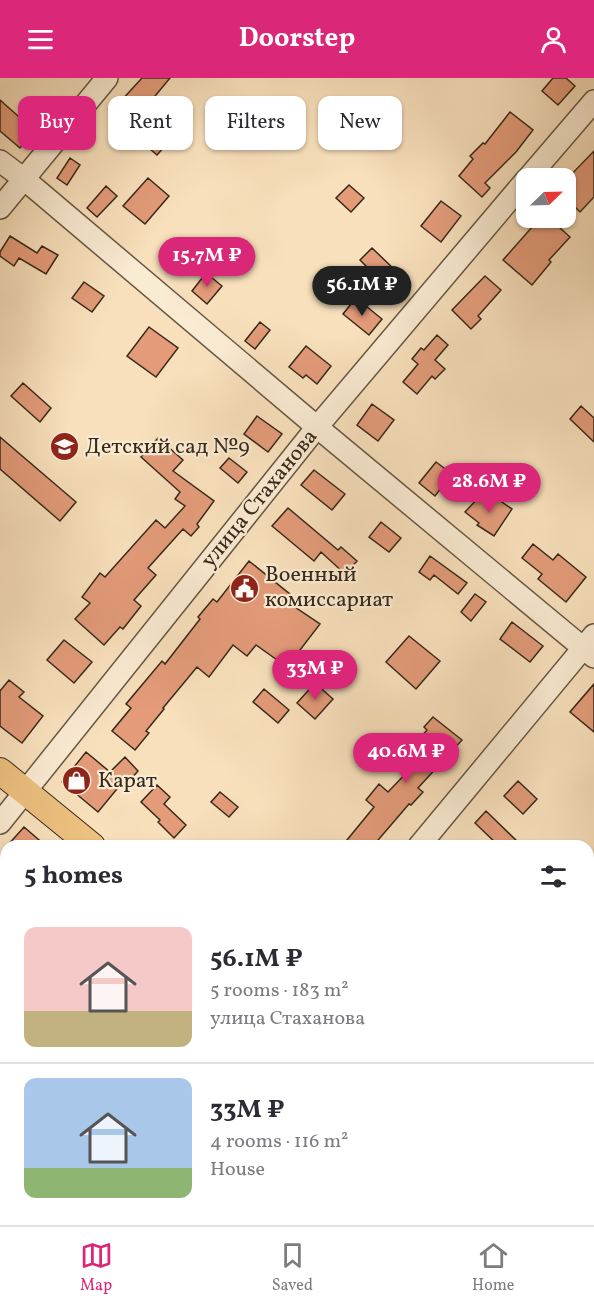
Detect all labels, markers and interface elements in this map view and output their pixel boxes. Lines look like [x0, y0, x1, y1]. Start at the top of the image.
text: Doorstep [239, 20, 355, 58]
icon: menu [24, 23, 57, 56]
icon: person [537, 23, 570, 56]
chip: Buy [18, 96, 96, 150]
chip: Rent [108, 96, 193, 150]
chip: Filters [205, 96, 306, 150]
chip: New [318, 96, 402, 150]
north arrow [516, 168, 576, 228]
map controls [516, 168, 576, 228]
pin: 15.7M ₽ [152, 237, 262, 288]
text: 15.7M ₽ [172, 242, 242, 270]
pin: 56.1M ₽ [307, 266, 417, 317]
text: 56.1M ₽ [326, 271, 398, 299]
street label: улица Стаханова [194, 423, 326, 575]
school or university icon: Детский сад №9 [48, 431, 80, 463]
place label: Детский сад №9 [85, 432, 250, 463]
pin: 28.6M ₽ [434, 463, 544, 514]
text: 28.6M ₽ [452, 468, 526, 496]
place label: Военный комиссариат [265, 560, 393, 616]
public building icon: Военный комиссариат [228, 572, 260, 604]
pin: 33M ₽ [273, 650, 357, 701]
text: 33M ₽ [286, 655, 344, 683]
pin: 40.6M ₽ [351, 733, 461, 784]
text: 40.6M ₽ [367, 738, 445, 766]
shop icon: Карат [61, 765, 93, 797]
place label: Карат [98, 766, 157, 797]
text: 5 homes [24, 858, 123, 894]
icon: filters [537, 860, 570, 893]
text: 56.1M ₽ [210, 941, 303, 977]
icon: home [72, 951, 144, 1023]
text: 5 rooms · 183 m² [210, 977, 349, 1005]
text: улица Стаханова [210, 1005, 365, 1033]
text: 33M ₽ [210, 1092, 285, 1128]
icon: home [72, 1102, 144, 1174]
text: 4 rooms · 116 m² [210, 1128, 349, 1156]
text: House [210, 1156, 265, 1184]
tab: Map [80, 1239, 113, 1297]
tab: Saved [272, 1239, 313, 1297]
tab: Home [472, 1239, 514, 1297]

